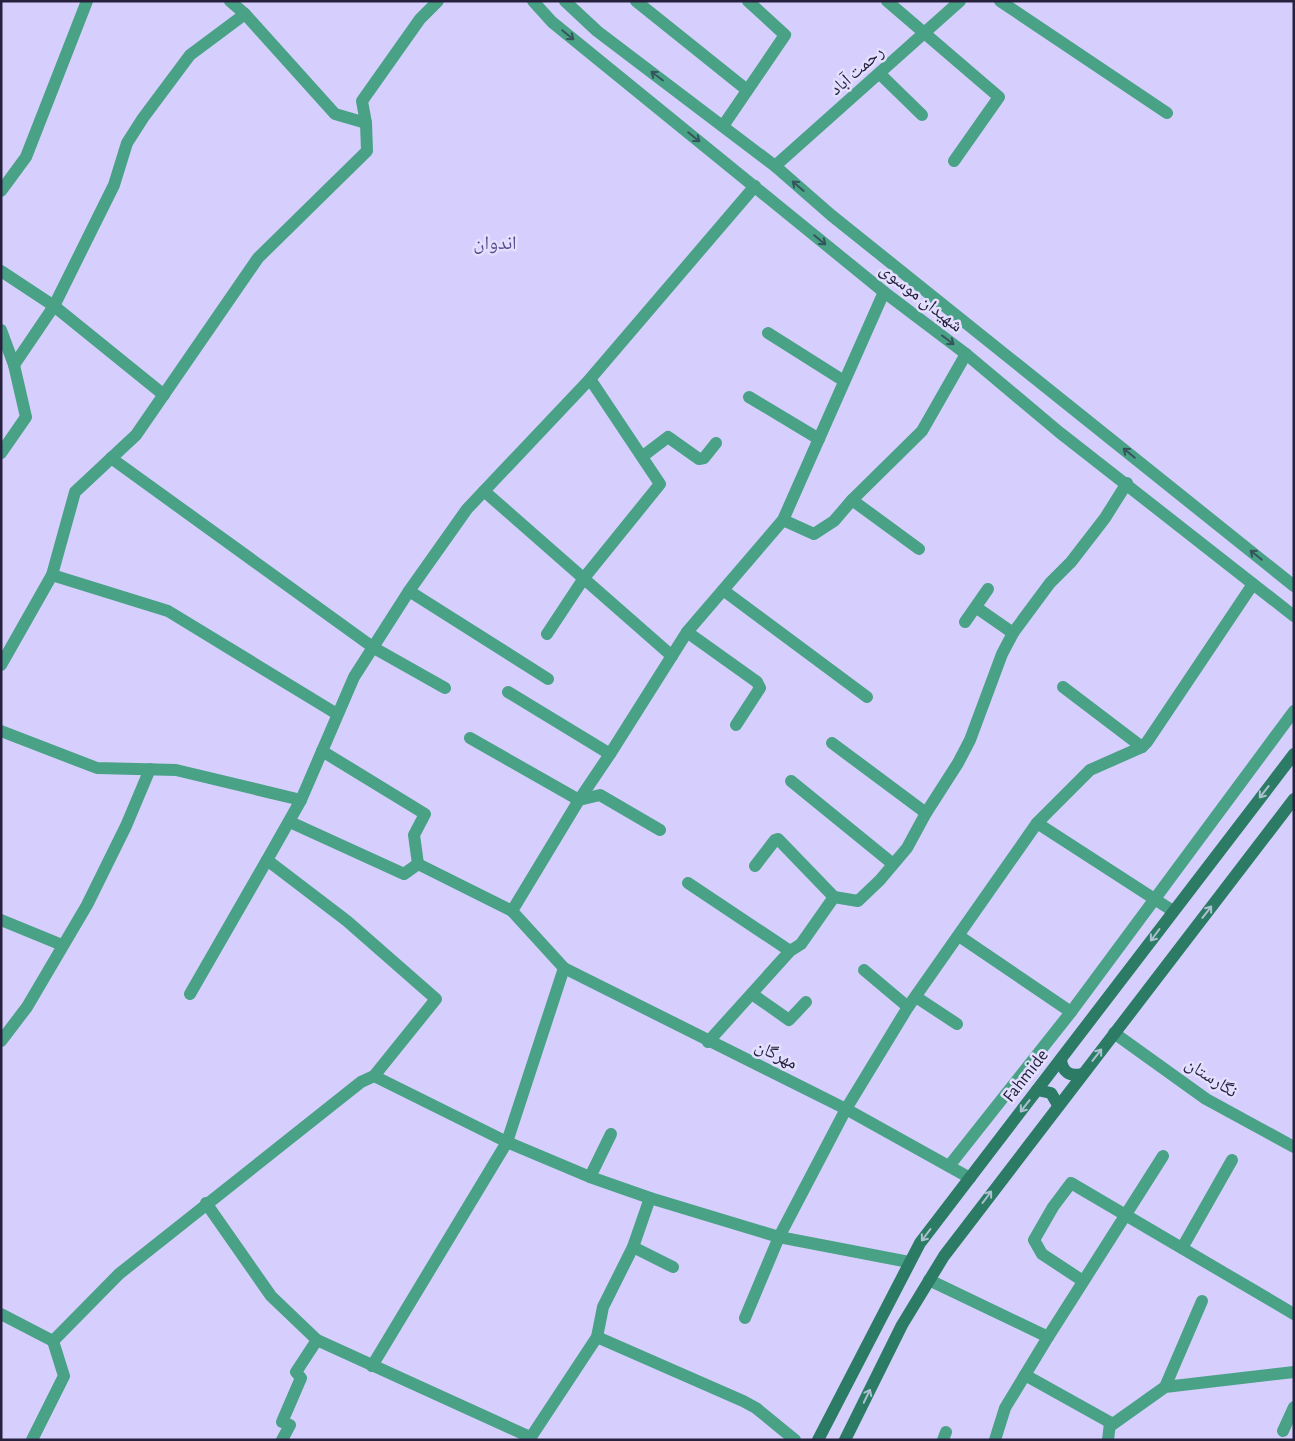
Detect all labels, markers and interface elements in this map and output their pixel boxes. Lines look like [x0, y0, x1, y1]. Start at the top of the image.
one-way arrow [561, 29, 574, 40]
street label: رحمت آباد [825, 42, 888, 99]
one-way arrow [651, 70, 664, 81]
one-way arrow [687, 132, 700, 143]
one-way arrow [792, 180, 805, 192]
district label: اندوان [473, 234, 517, 254]
one-way arrow [813, 234, 826, 245]
street label: شهیدان موسوی [876, 260, 966, 337]
one-way arrow [941, 335, 954, 346]
one-way arrow [1123, 448, 1136, 459]
one-way arrow [1250, 550, 1263, 561]
one-way arrow [1258, 785, 1269, 798]
one-way arrow [1201, 906, 1212, 919]
one-way arrow [1149, 928, 1160, 941]
street label: مهرگان [751, 1037, 800, 1074]
street label: Fahmide [1000, 1046, 1052, 1106]
one-way arrow [1091, 1049, 1102, 1062]
street label: نگارستان [1181, 1055, 1240, 1102]
one-way arrow [1019, 1099, 1030, 1112]
one-way arrow [981, 1191, 992, 1204]
one-way arrow [920, 1228, 931, 1241]
one-way arrow [863, 1389, 872, 1404]

